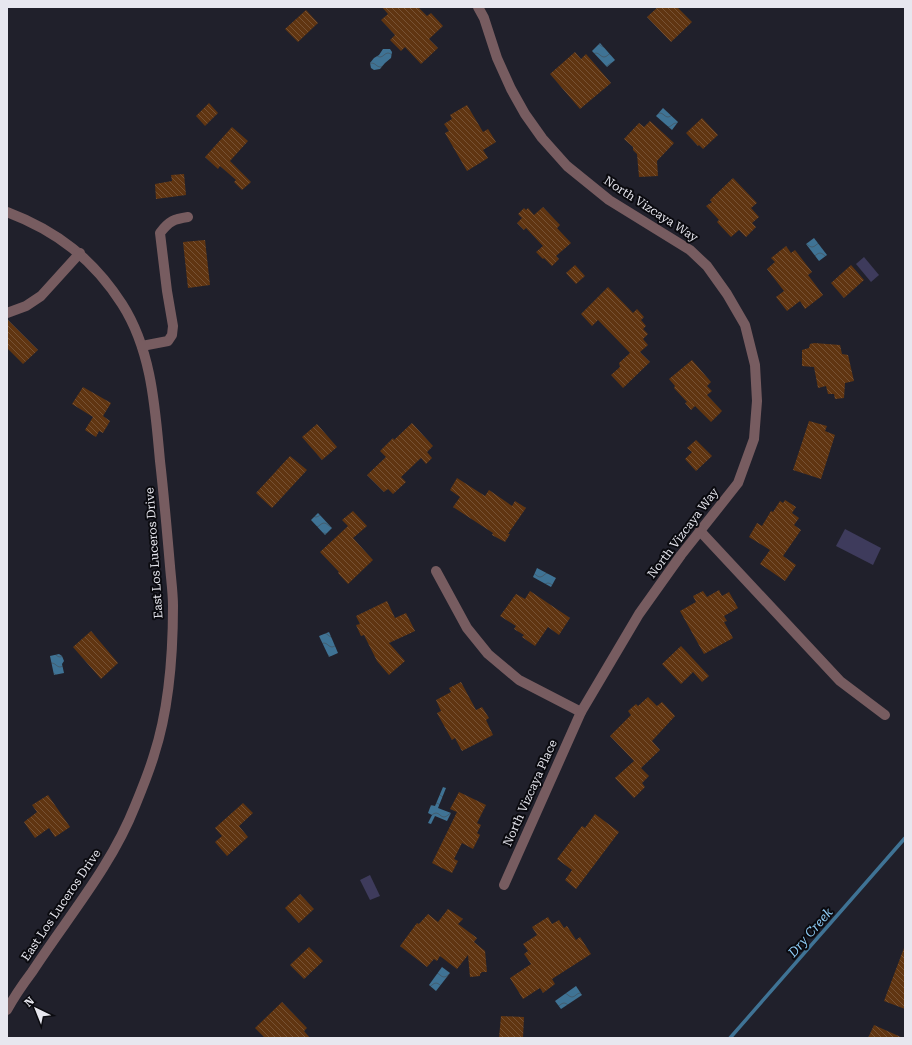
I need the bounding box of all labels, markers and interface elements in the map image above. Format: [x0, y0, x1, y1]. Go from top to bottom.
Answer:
street label: North Vizcaya Way [601, 173, 701, 245]
street label: North Vizcaya Way [645, 484, 722, 581]
street label: East Los Luceros Drive [142, 487, 166, 619]
street label: North Vizcaya Place [500, 737, 560, 849]
street label: East Los Luceros Drive [18, 846, 104, 963]
water label: Dry Creek [784, 904, 836, 961]
north arrow [16, 989, 56, 1029]
text: N [22, 994, 37, 1010]

